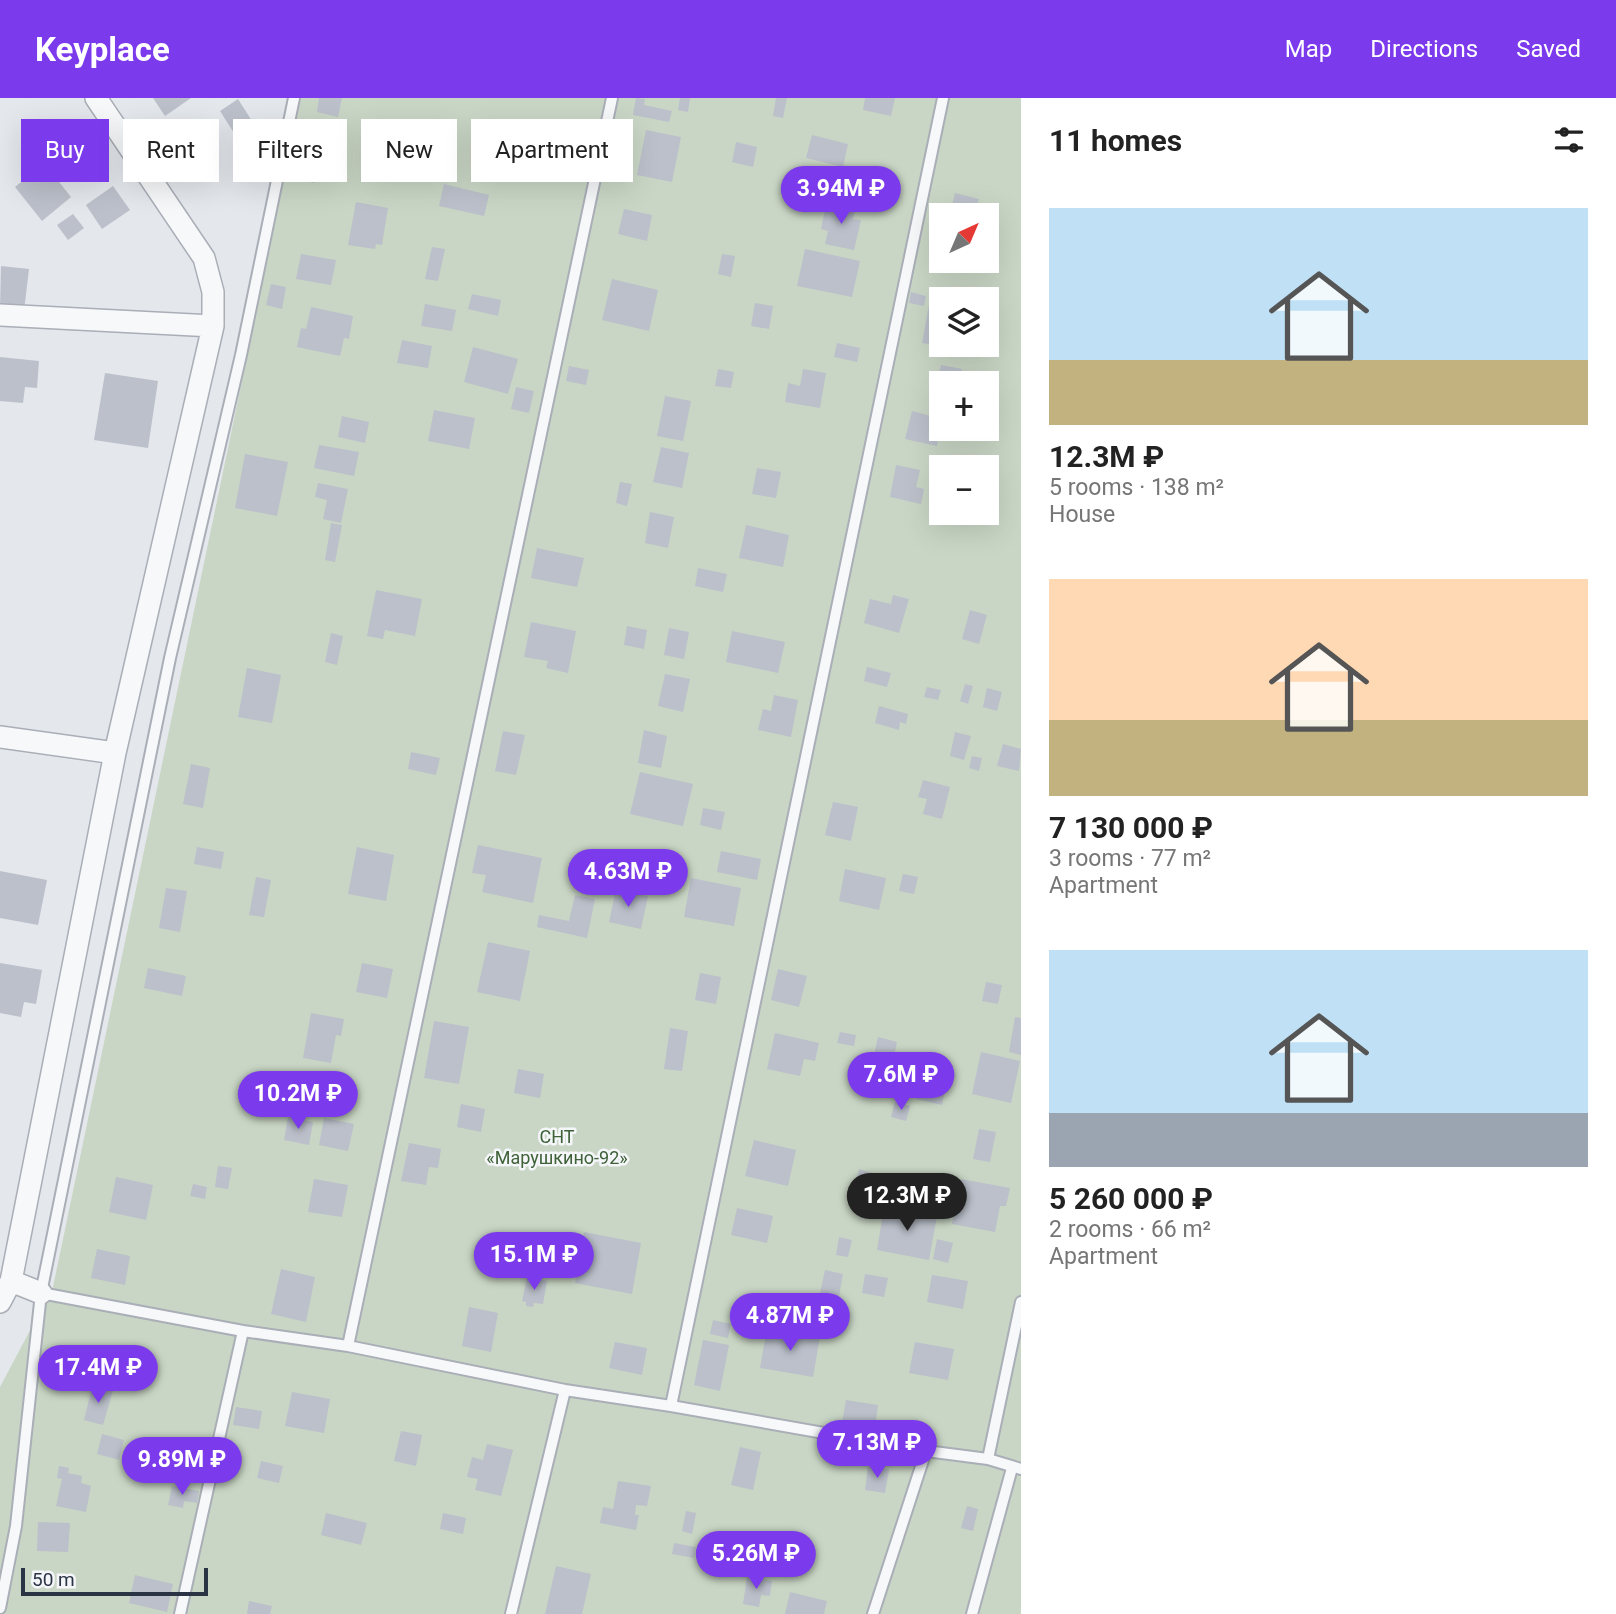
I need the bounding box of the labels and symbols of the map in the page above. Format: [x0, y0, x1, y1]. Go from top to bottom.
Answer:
pin: 3.94M ₽ [776, 166, 906, 226]
north arrow [929, 203, 999, 273]
pin: 4.63M ₽ [563, 850, 693, 909]
pin: 7.6M ₽ [844, 1052, 958, 1112]
pin: 10.2M ₽ [233, 1072, 363, 1131]
park label: СНТ «Марушкино-92» [486, 1126, 628, 1168]
pin: 12.3M ₽ [842, 1174, 972, 1233]
pin: 15.1M ₽ [469, 1232, 599, 1292]
pin: 4.87M ₽ [725, 1294, 855, 1353]
pin: 17.4M ₽ [33, 1346, 163, 1405]
pin: 7.13M ₽ [812, 1420, 942, 1480]
pin: 9.89M ₽ [117, 1438, 247, 1497]
pin: 5.26M ₽ [691, 1532, 821, 1591]
scale bar [21, 1565, 208, 1597]

